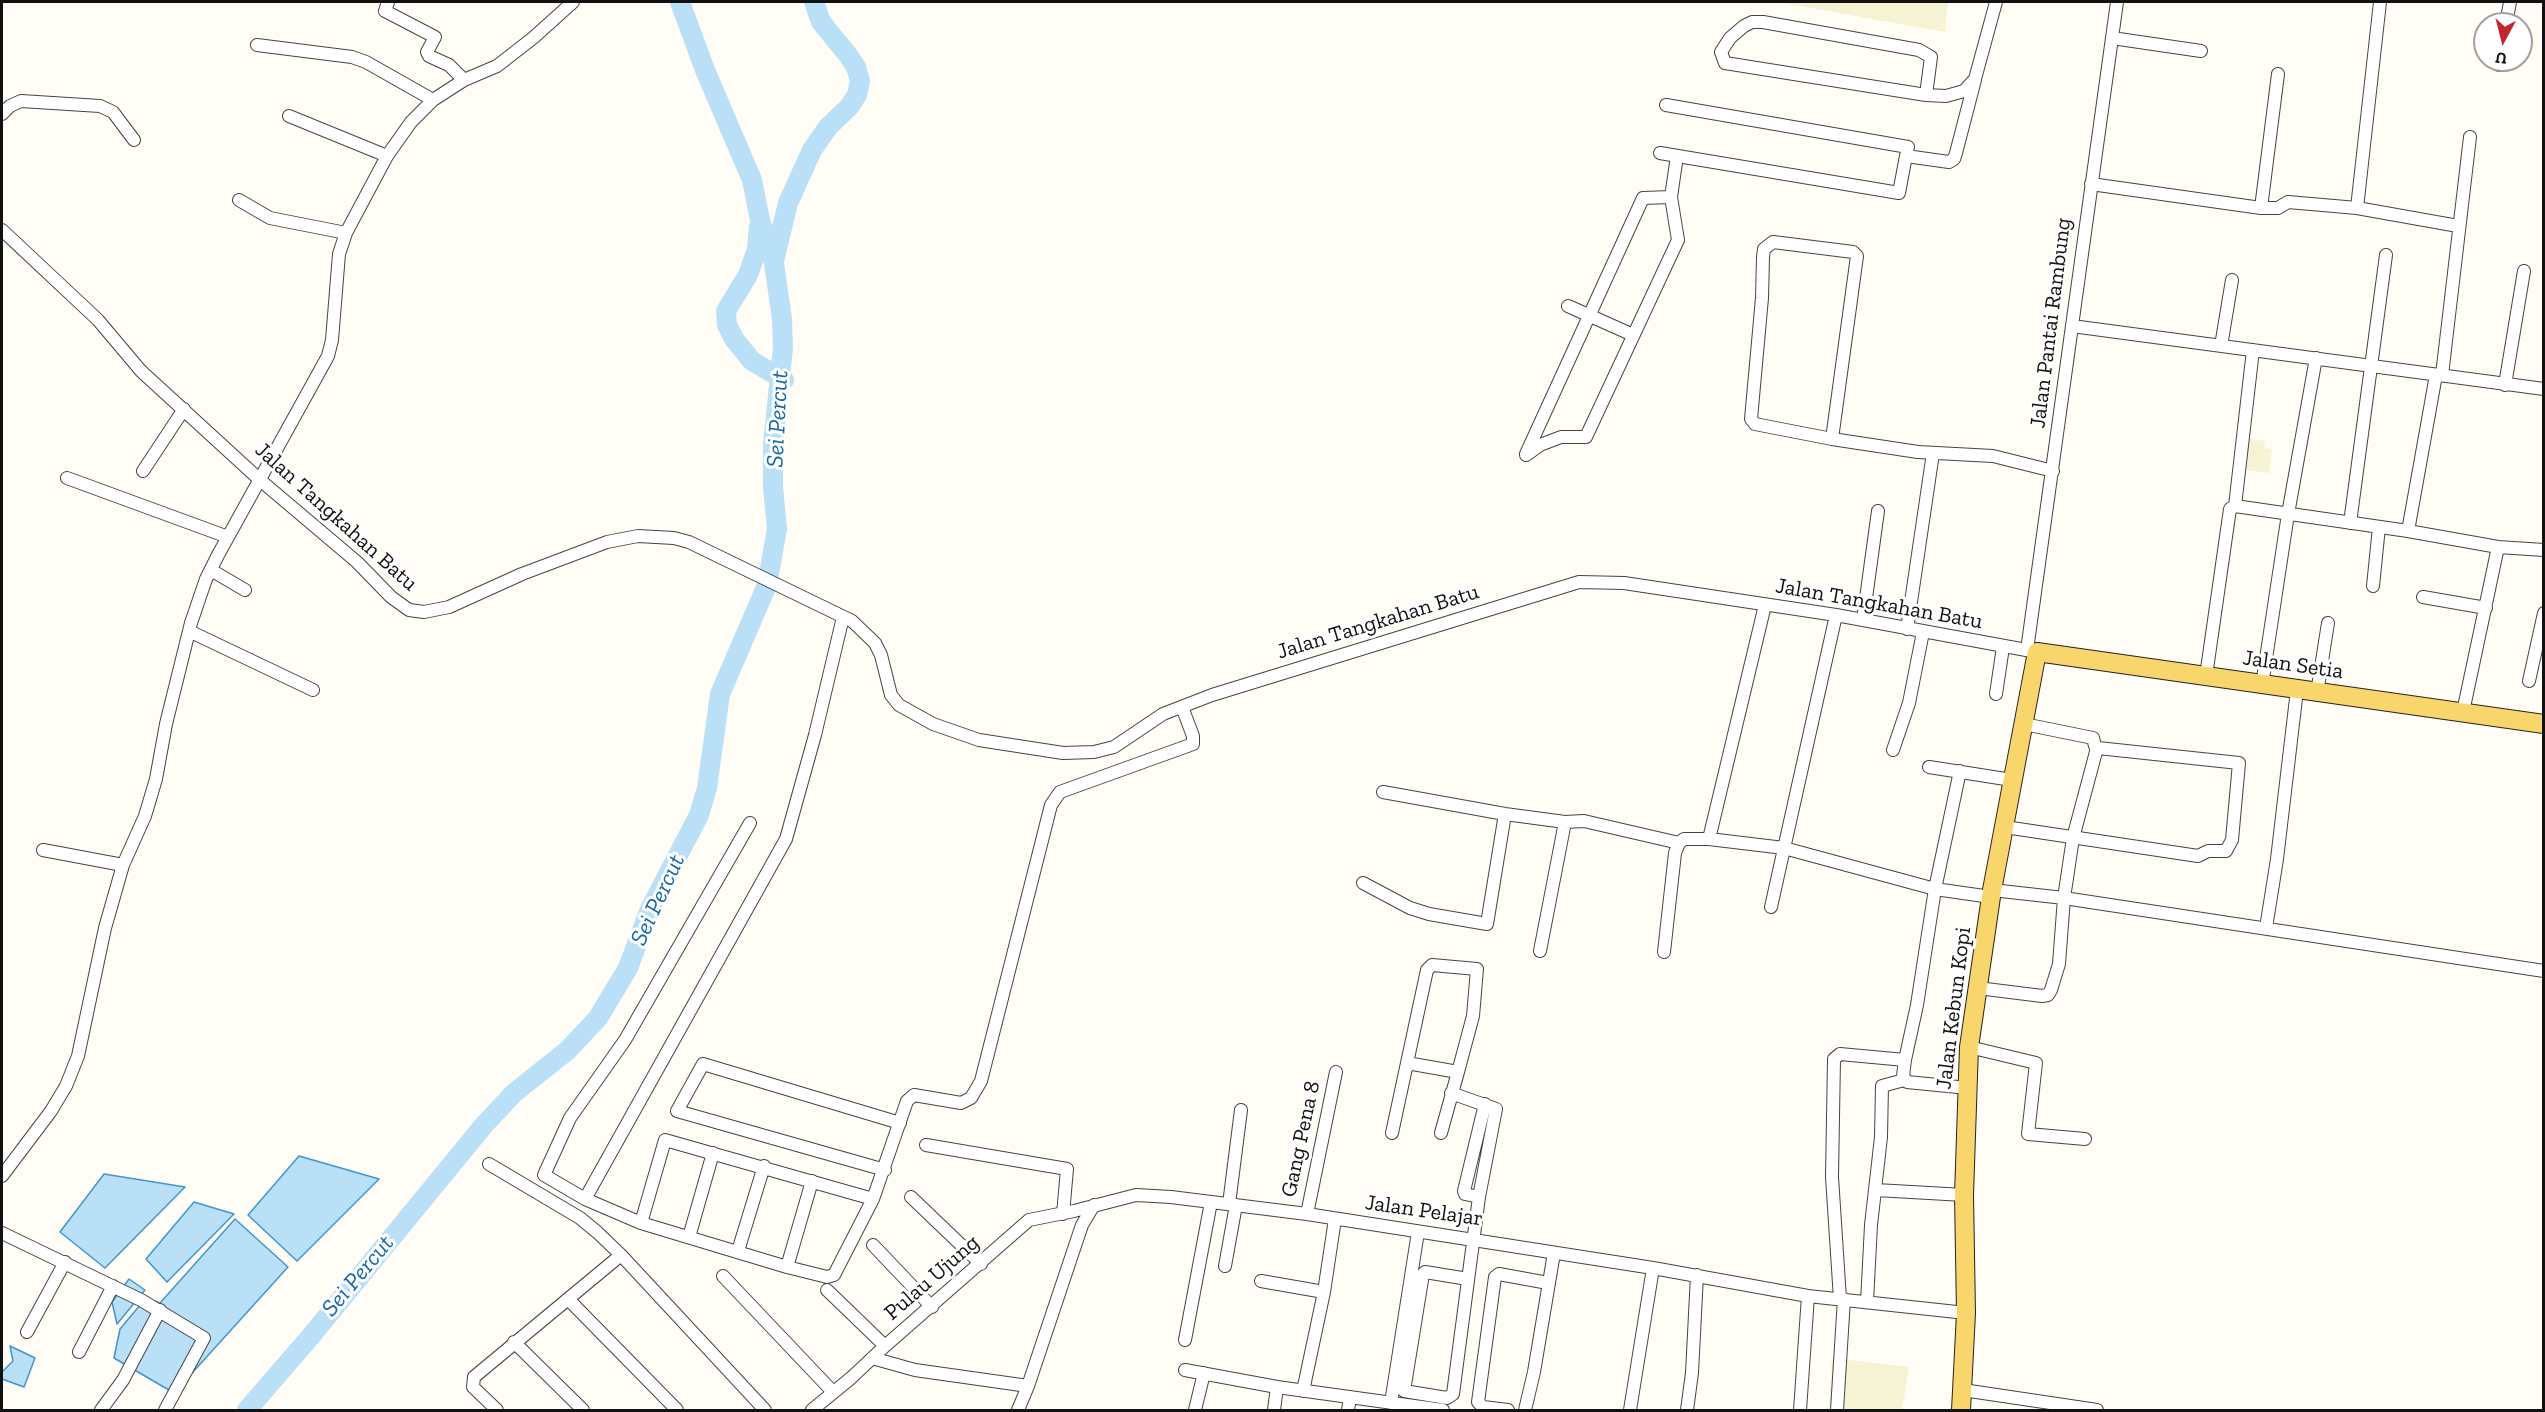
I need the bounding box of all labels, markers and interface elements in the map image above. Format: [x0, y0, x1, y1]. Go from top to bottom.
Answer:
north arrow [2473, 12, 2533, 72]
text: U [2494, 48, 2508, 69]
street label: Jalan Pantai Rambung [2025, 216, 2077, 430]
water label: Sei Percut [761, 370, 795, 468]
street label: Jalan Tangkahan Batu [249, 437, 423, 597]
street label: Jalan Tangkahan Batu [1774, 573, 1984, 635]
street label: Jalan Tangkahan Batu [1274, 579, 1482, 665]
street label: Jalan Setia [2241, 645, 2345, 685]
water label: Sei Percut [624, 850, 692, 950]
street label: Jalan Kebun Kopi [1931, 925, 1977, 1091]
street label: Gang Pena 8 [1276, 1079, 1326, 1199]
street label: Jalan Pelajar [1363, 1190, 1485, 1232]
water label: Sei Percut [316, 1229, 400, 1323]
street label: Pulau Ujung [879, 1230, 985, 1326]

